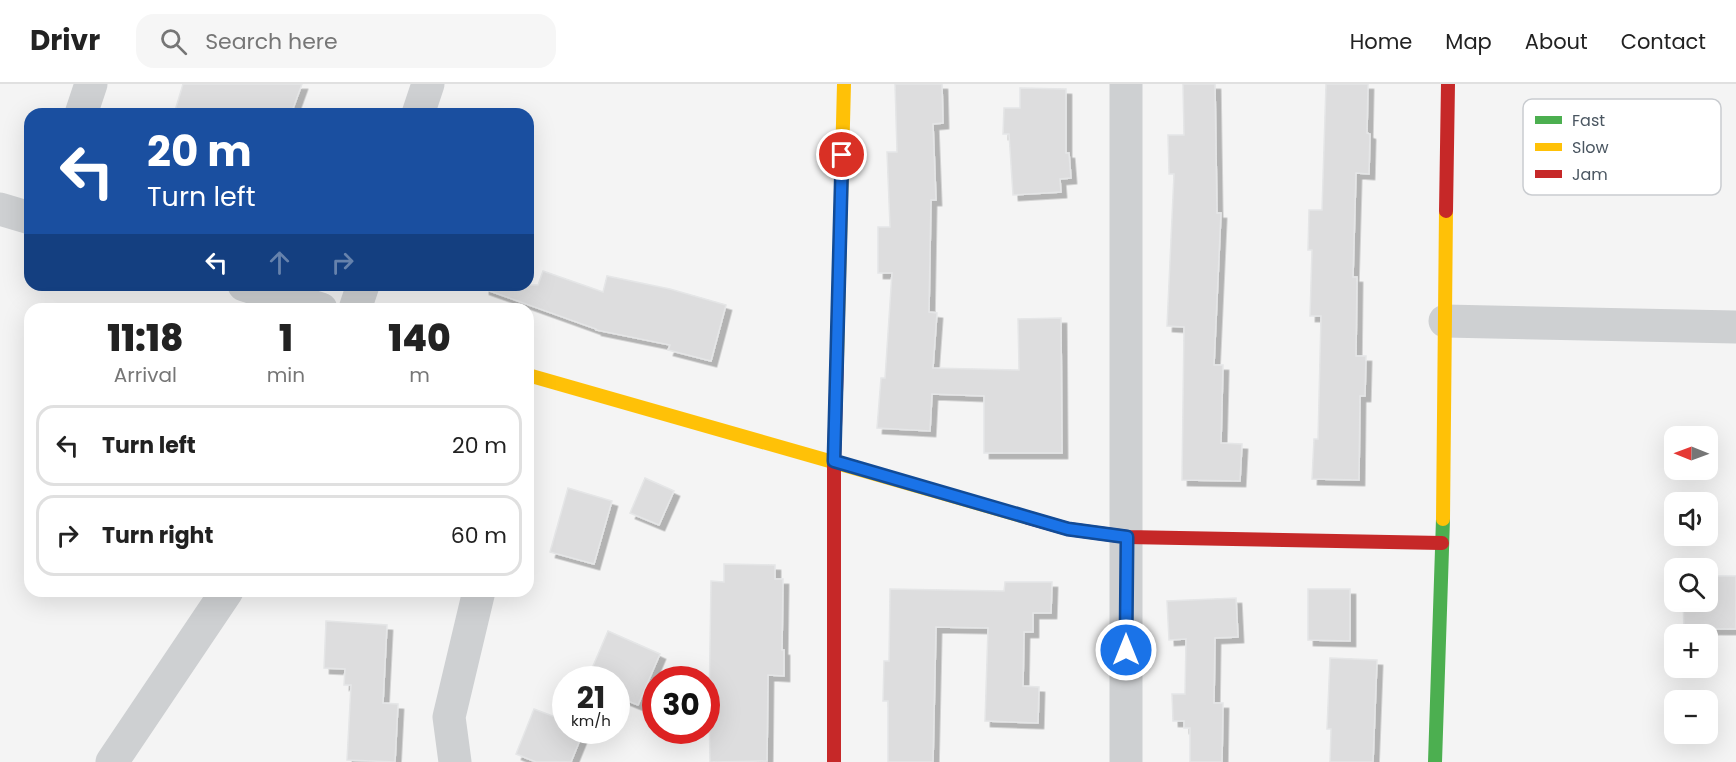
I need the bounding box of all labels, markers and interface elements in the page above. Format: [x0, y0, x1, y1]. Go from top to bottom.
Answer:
search box [136, 14, 556, 68]
text: Drivr [30, 21, 100, 60]
icon: search [157, 25, 190, 58]
text: Search here [205, 26, 338, 57]
text: Home [1350, 27, 1412, 56]
text: Map [1445, 27, 1492, 56]
text: About [1525, 27, 1588, 56]
text: Contact [1621, 27, 1706, 56]
legend [1523, 99, 1721, 195]
text: Fast [1572, 109, 1605, 132]
text: 20 m [147, 122, 252, 181]
pin [816, 129, 867, 180]
icon: left [48, 132, 126, 210]
text: Slow [1572, 136, 1609, 159]
icon: arrive [825, 138, 858, 171]
text: Jam [1572, 163, 1608, 186]
text: Turn left [147, 178, 256, 215]
icon: left [200, 246, 233, 279]
icon: ahead [263, 246, 296, 279]
icon: right [326, 246, 359, 279]
text: 11:18 [107, 313, 183, 364]
text: 1 [279, 313, 293, 364]
text: 140 [388, 313, 451, 364]
text: Arrival [114, 361, 177, 389]
text: min [267, 361, 305, 389]
text: m [409, 361, 430, 389]
north arrow [1664, 426, 1718, 480]
map controls [1664, 426, 1718, 744]
icon: left [51, 429, 84, 462]
text: Turn left [102, 430, 196, 461]
text: 20 m [452, 430, 507, 461]
button: sound [1664, 492, 1718, 546]
icon: right [51, 519, 84, 552]
text: Turn right [102, 520, 213, 551]
text: 60 m [451, 520, 507, 551]
button: search [1664, 558, 1718, 612]
position arrow [1094, 618, 1158, 682]
button: + [1664, 624, 1718, 678]
speed limit sign: 30 [642, 666, 720, 744]
text: 21 [577, 676, 605, 719]
button: − [1664, 690, 1718, 744]
text: km/h [571, 710, 611, 731]

